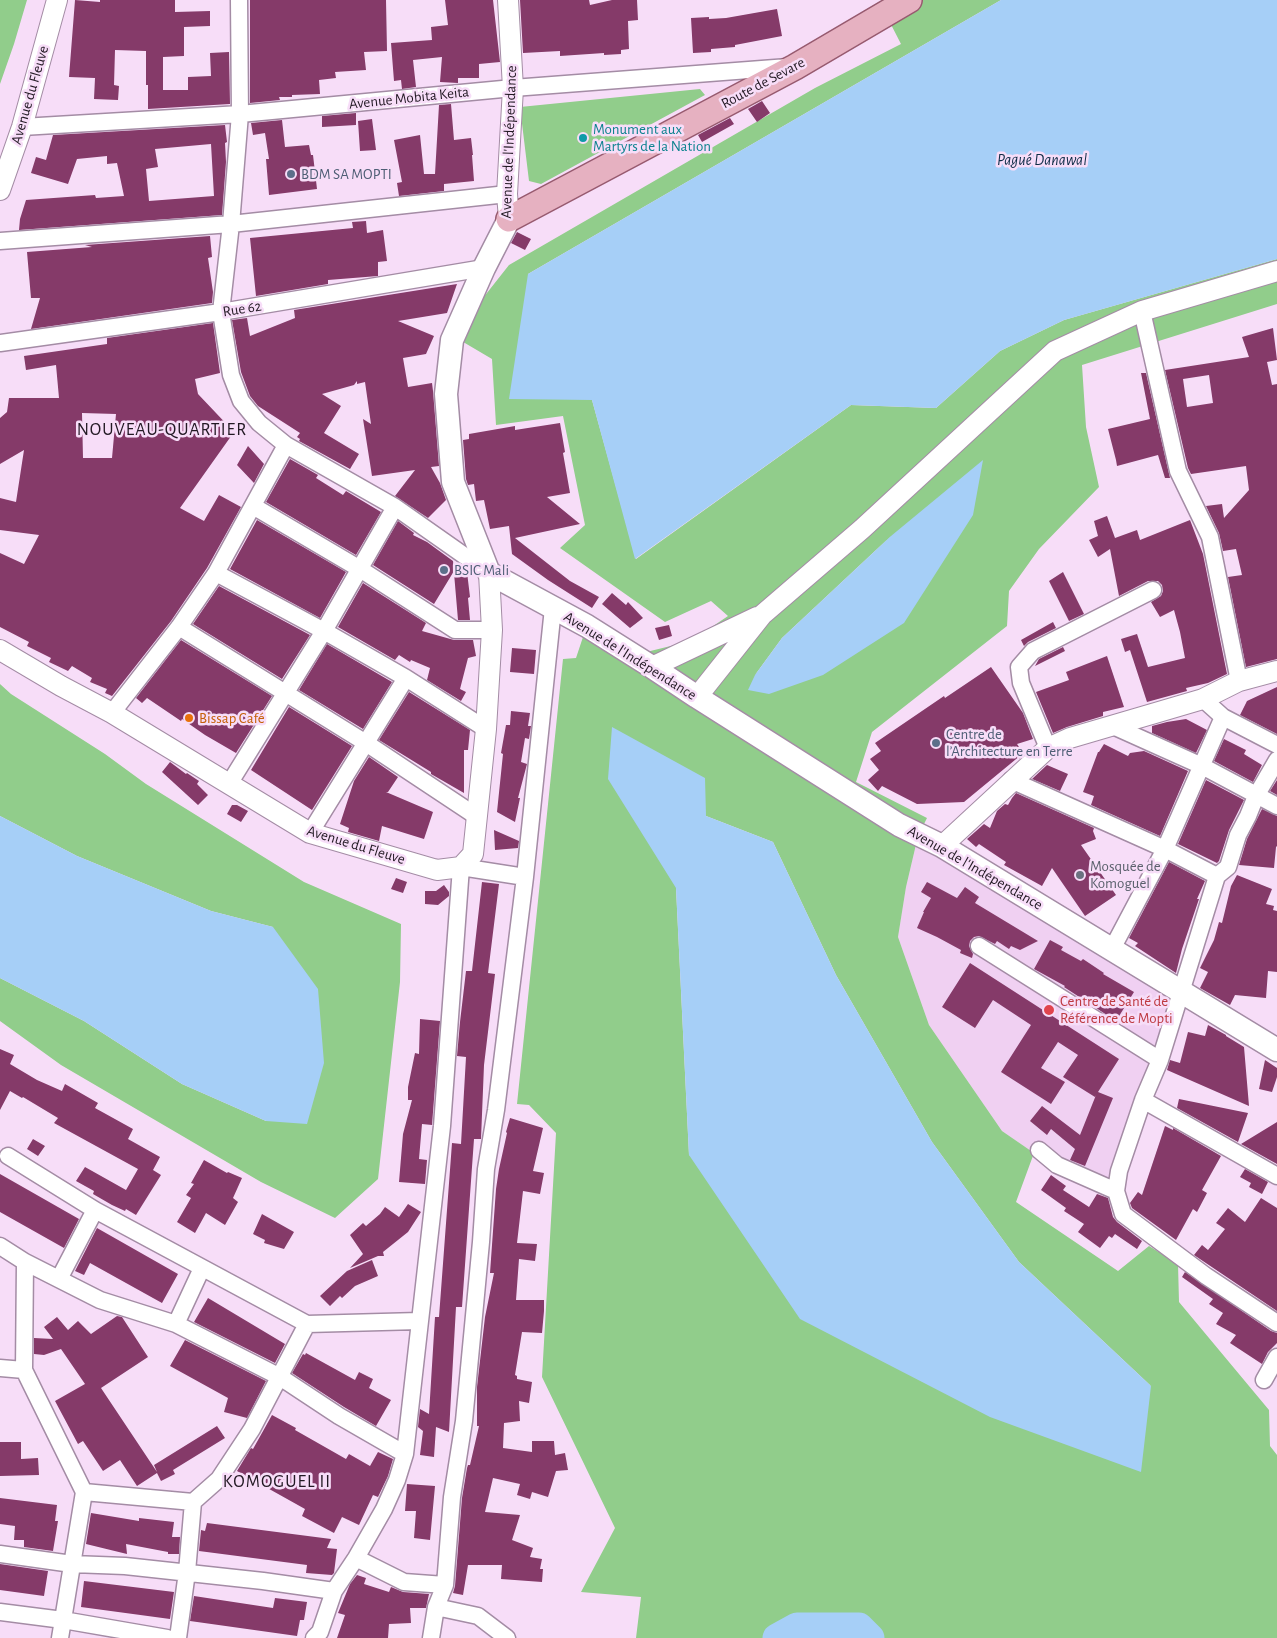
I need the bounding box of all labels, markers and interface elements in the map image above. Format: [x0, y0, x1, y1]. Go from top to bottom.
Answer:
street label: Avenue du Fleuve [7, 44, 53, 146]
street label: Route de Sevare [718, 53, 808, 113]
street label: Avenue de l'Indépendance [497, 65, 521, 219]
street label: Avenue Mobita Keita [348, 83, 470, 113]
place label: Monument aux Martyrs de la Nation [593, 120, 711, 155]
marker: Monument aux Martyrs de la Nation [577, 132, 589, 144]
water label: Pagué Danawal [997, 150, 1087, 170]
place label: BDM SA MOPTI [301, 165, 392, 183]
marker: BDM SA MOPTI [285, 168, 297, 180]
street label: Rue 62 [221, 297, 263, 321]
district label: NOUVEAU-QUARTIER [75, 419, 249, 441]
place label: BSIC Mali [454, 561, 509, 579]
marker: BSIC Mali [438, 564, 450, 576]
street label: Avenue de l'Indépendance [560, 608, 700, 704]
place label: Bissap Café [199, 709, 265, 727]
marker: Bissap Café [183, 712, 195, 724]
place label: Centre de l’Architecture en Terre [946, 725, 1073, 760]
marker: Centre de l’Architecture en Terre [930, 737, 942, 749]
street label: Avenue du Fleuve [305, 822, 407, 868]
street label: Avenue de l'Indépendance [904, 822, 1046, 914]
place label: Mosquée de Komoguel [1090, 857, 1161, 892]
marker: Mosquée de Komoguel [1074, 869, 1086, 881]
place label: Centre de Santé de Référence de Mopti [1060, 992, 1173, 1027]
marker: Centre de Santé de Référence de Mopti [1042, 1003, 1056, 1017]
district label: KOMOGUEL II [221, 1471, 333, 1493]

